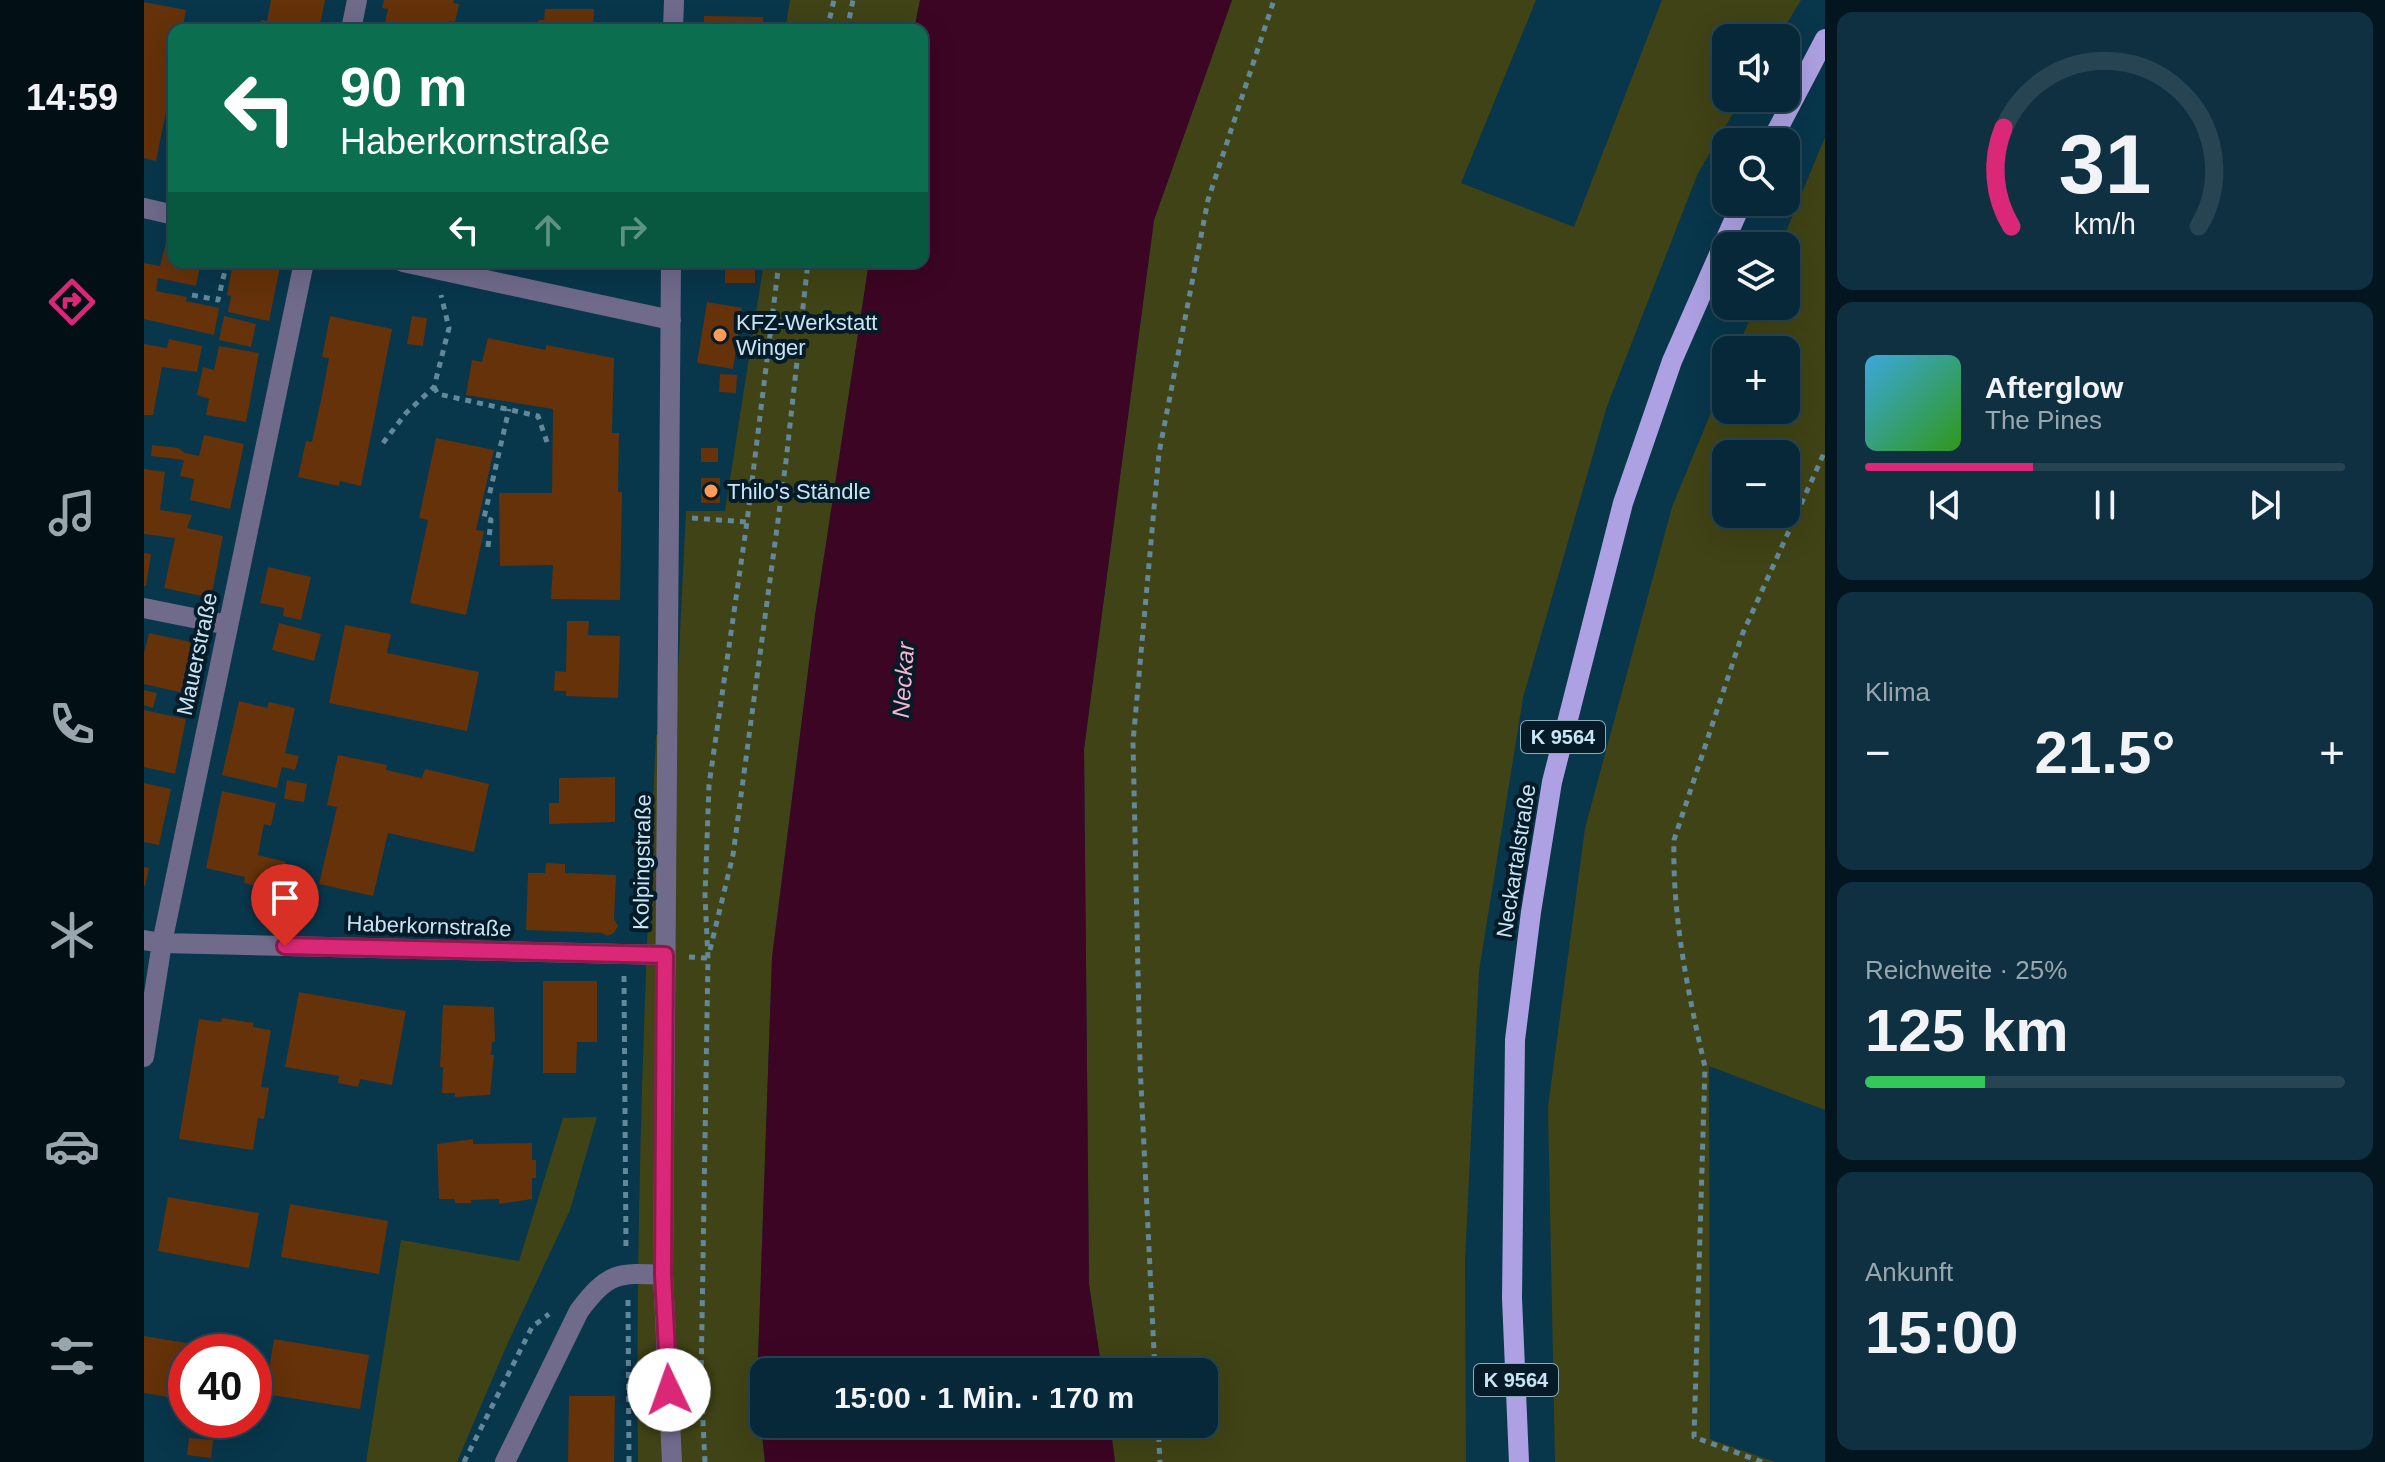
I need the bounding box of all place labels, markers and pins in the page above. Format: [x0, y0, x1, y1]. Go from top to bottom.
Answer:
place label: KFZ-Werkstatt Winger [736, 310, 877, 360]
marker: KFZ-Werkstatt Winger [711, 326, 729, 344]
place label: Thilo's Ständle [727, 479, 871, 504]
marker: Thilo's Ständle [702, 482, 720, 500]
pin [251, 864, 319, 946]

